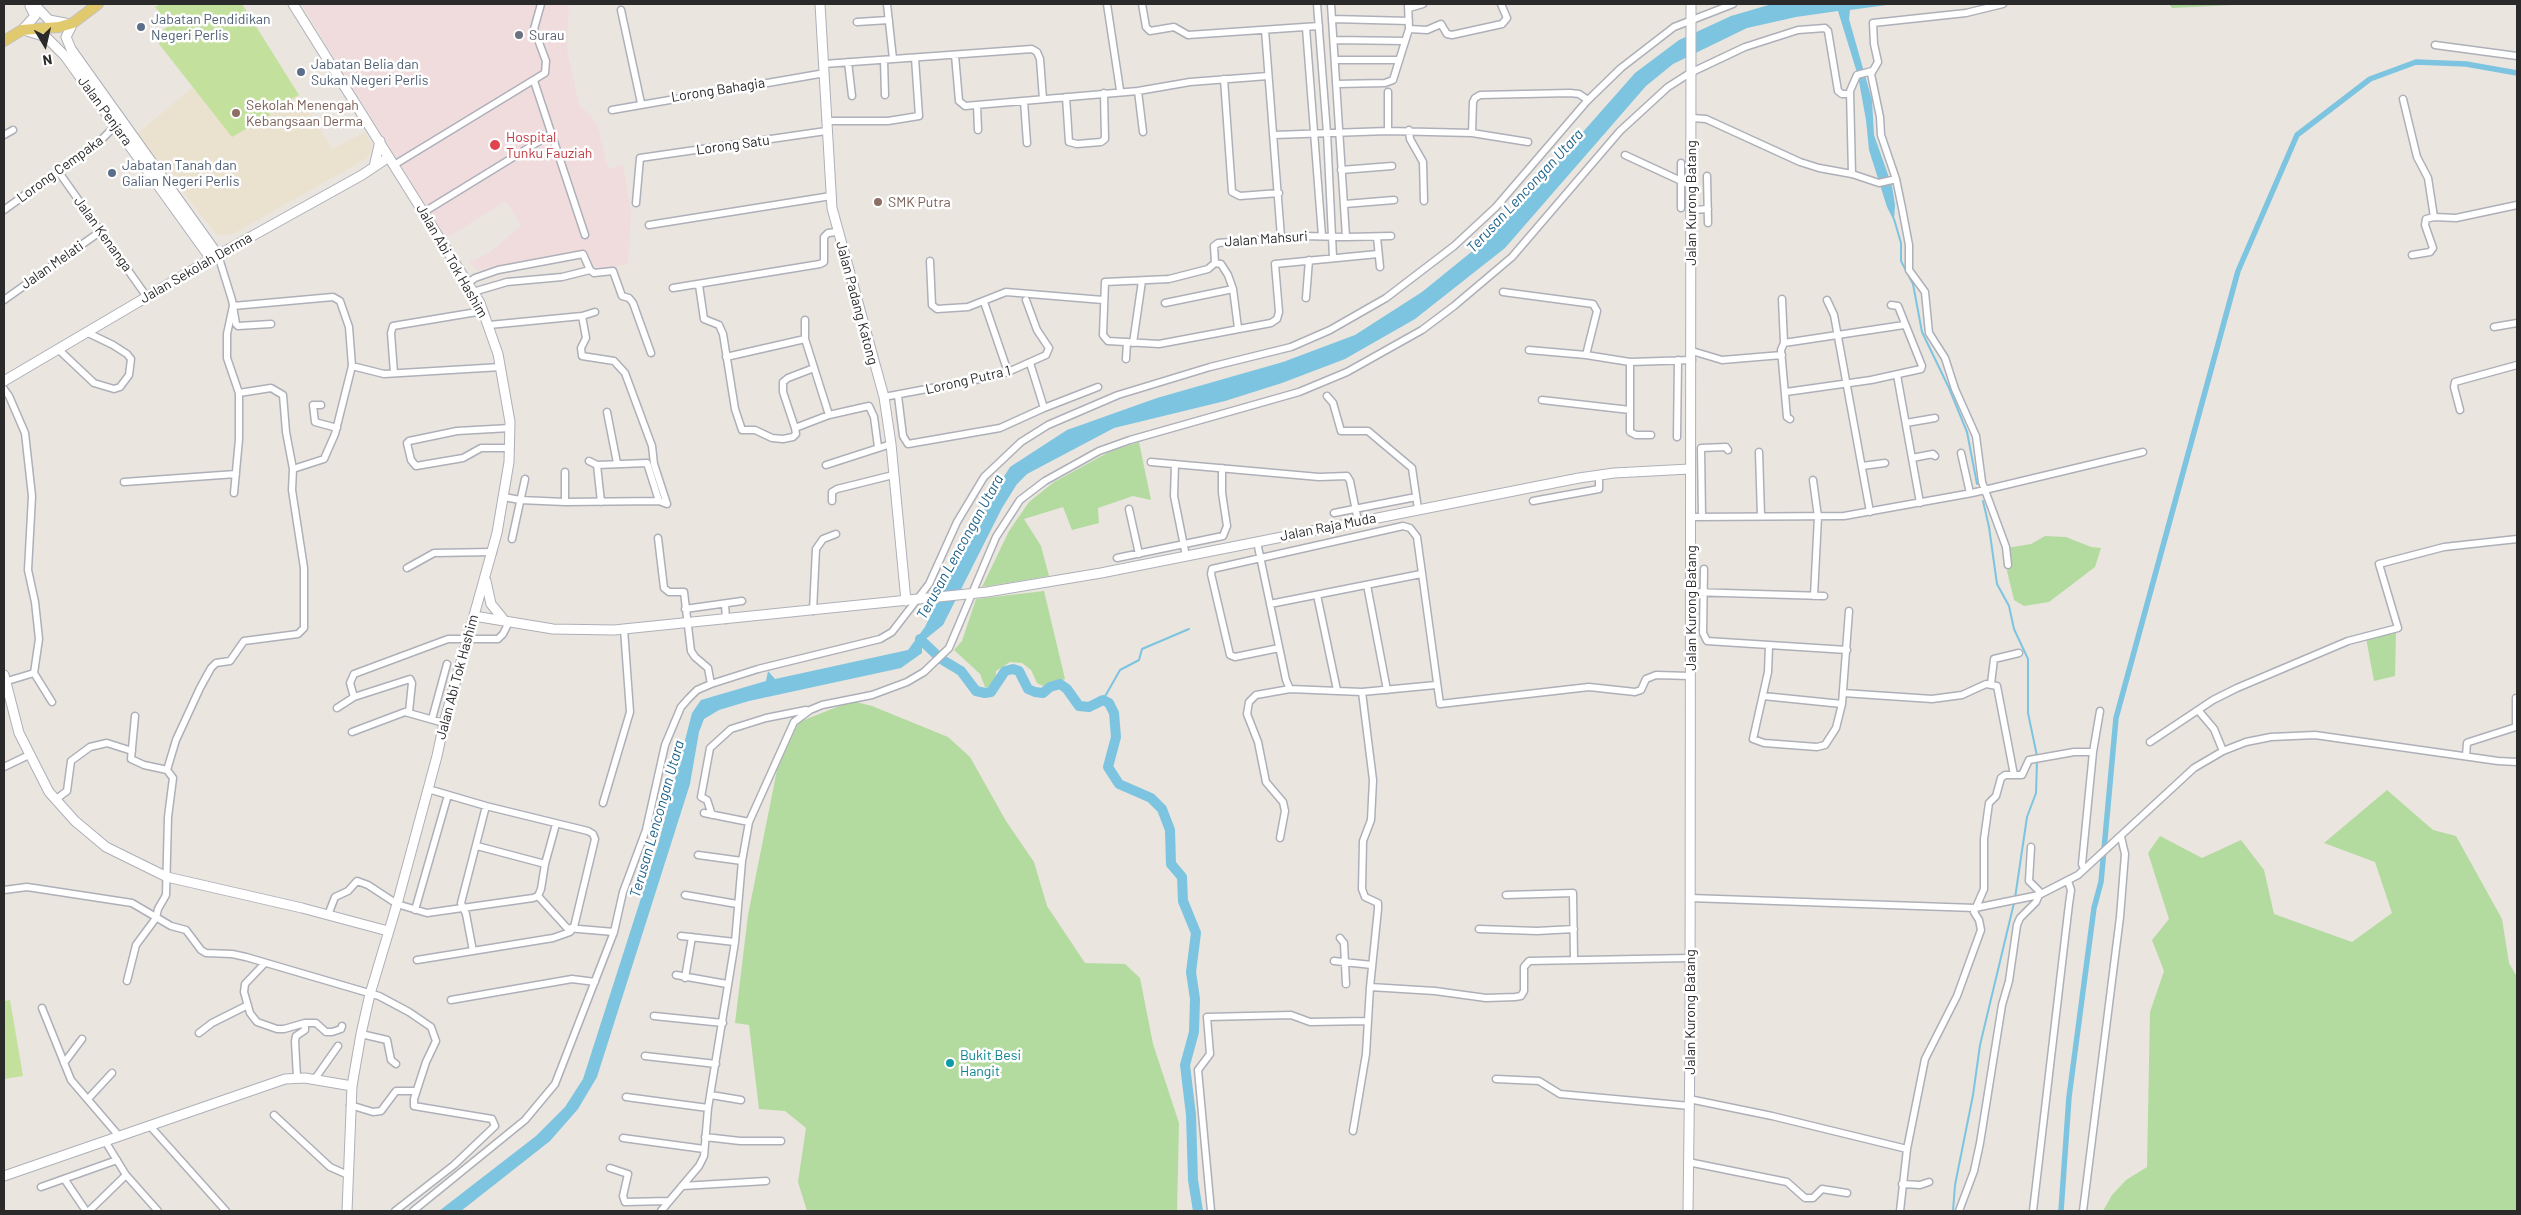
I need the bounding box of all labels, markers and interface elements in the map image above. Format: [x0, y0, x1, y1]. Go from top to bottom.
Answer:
place label: Jabatan Pendidikan Negeri Perlis [151, 11, 271, 44]
north arrow [20, 20, 70, 70]
marker: Jabatan Pendidikan Negeri Perlis [135, 21, 147, 33]
place label: Surau [529, 27, 564, 43]
marker: Surau [513, 29, 525, 41]
text: N [41, 51, 53, 69]
place label: Jabatan Belia dan Sukan Negeri Perlis [311, 56, 429, 88]
marker: Jabatan Belia dan Sukan Negeri Perlis [295, 66, 307, 78]
street label: Jalan Penjara [74, 73, 136, 149]
street label: Lorong Bahagia [670, 74, 766, 106]
place label: Sekolah Menengah Kebangsaan Derma [246, 97, 363, 130]
marker: Sekolah Menengah Kebangsaan Derma [230, 107, 242, 119]
water label: Terusan Lencongan Utara [1463, 125, 1587, 257]
place label: Hospital Tunku Fauziah [506, 129, 592, 162]
street label: Lorong Cempaka [14, 132, 106, 206]
street label: Lorong Satu [695, 132, 771, 158]
marker: Hospital Tunku Fauziah [488, 138, 502, 152]
street label: Jalan Kurong Batang [1683, 140, 1699, 266]
place label: Jabatan Tanah dan Galian Negeri Perlis [122, 157, 239, 190]
marker: Jabatan Tanah dan Galian Negeri Perlis [106, 167, 118, 179]
street label: Jalan Kenanga [70, 193, 136, 275]
place label: SMK Putra [888, 194, 951, 210]
marker: SMK Putra [872, 196, 884, 208]
street label: Jalan Abi Tok Hashim [413, 201, 491, 321]
street label: Jalan Mahsuri [1224, 228, 1308, 250]
street label: Jalan Sekolah Derma [137, 229, 255, 307]
street label: Jalan Melati [18, 237, 86, 293]
street label: Jalan Padang Katong [832, 239, 882, 367]
street label: Lorong Putra 1 [924, 362, 1012, 398]
water label: Terusan Lencongan Utara [913, 471, 1007, 623]
street label: Jalan Raja Muda [1279, 509, 1377, 545]
street label: Jalan Kurong Batang [1683, 545, 1699, 671]
street label: Jalan Abi Tok Hashim [432, 613, 482, 741]
water label: Terusan Lencongan Utara [626, 738, 688, 900]
street label: Jalan Kurong Batang [1682, 949, 1698, 1075]
place label: Bukit Besi Hangit [960, 1047, 1021, 1080]
marker: Bukit Besi Hangit [944, 1057, 956, 1069]

